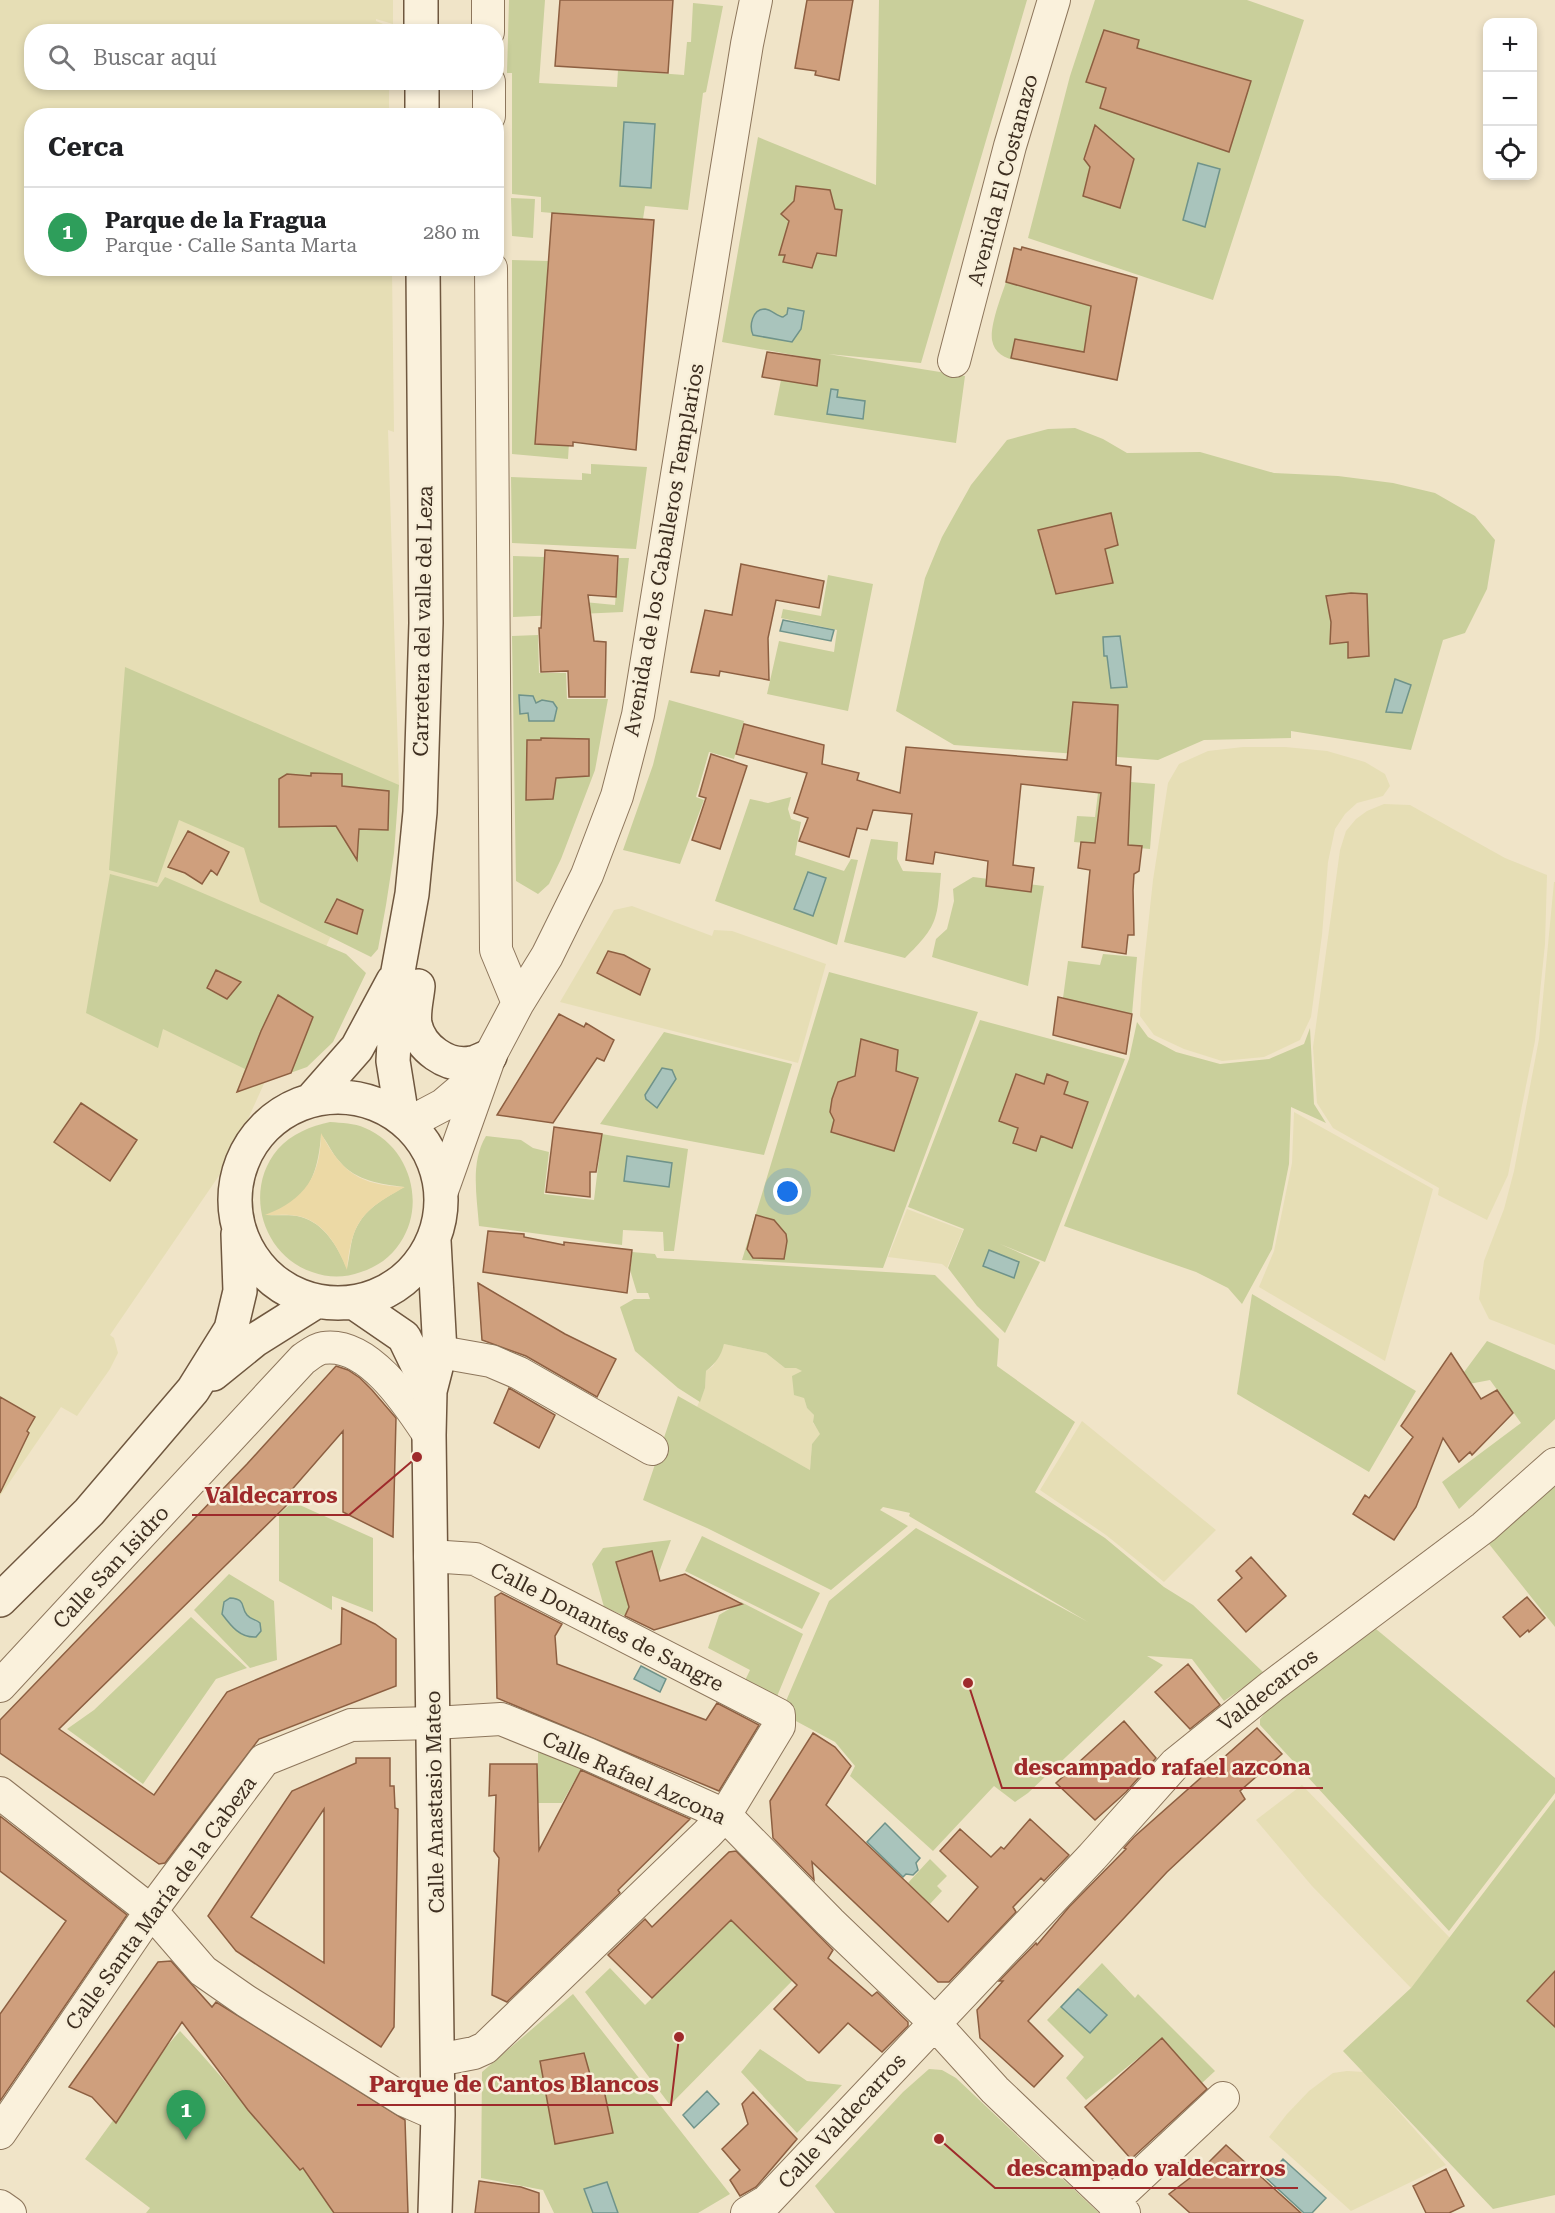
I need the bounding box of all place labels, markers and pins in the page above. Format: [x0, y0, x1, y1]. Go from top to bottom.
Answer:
callout: Valdecarros [192, 1475, 349, 1515]
callout: descampado rafael azcona [1002, 1748, 1323, 1788]
callout: Parque de Cantos Blancos [357, 2065, 671, 2105]
pin: 1 [166, 2090, 206, 2140]
callout: descampado valdecarros [995, 2148, 1298, 2188]

